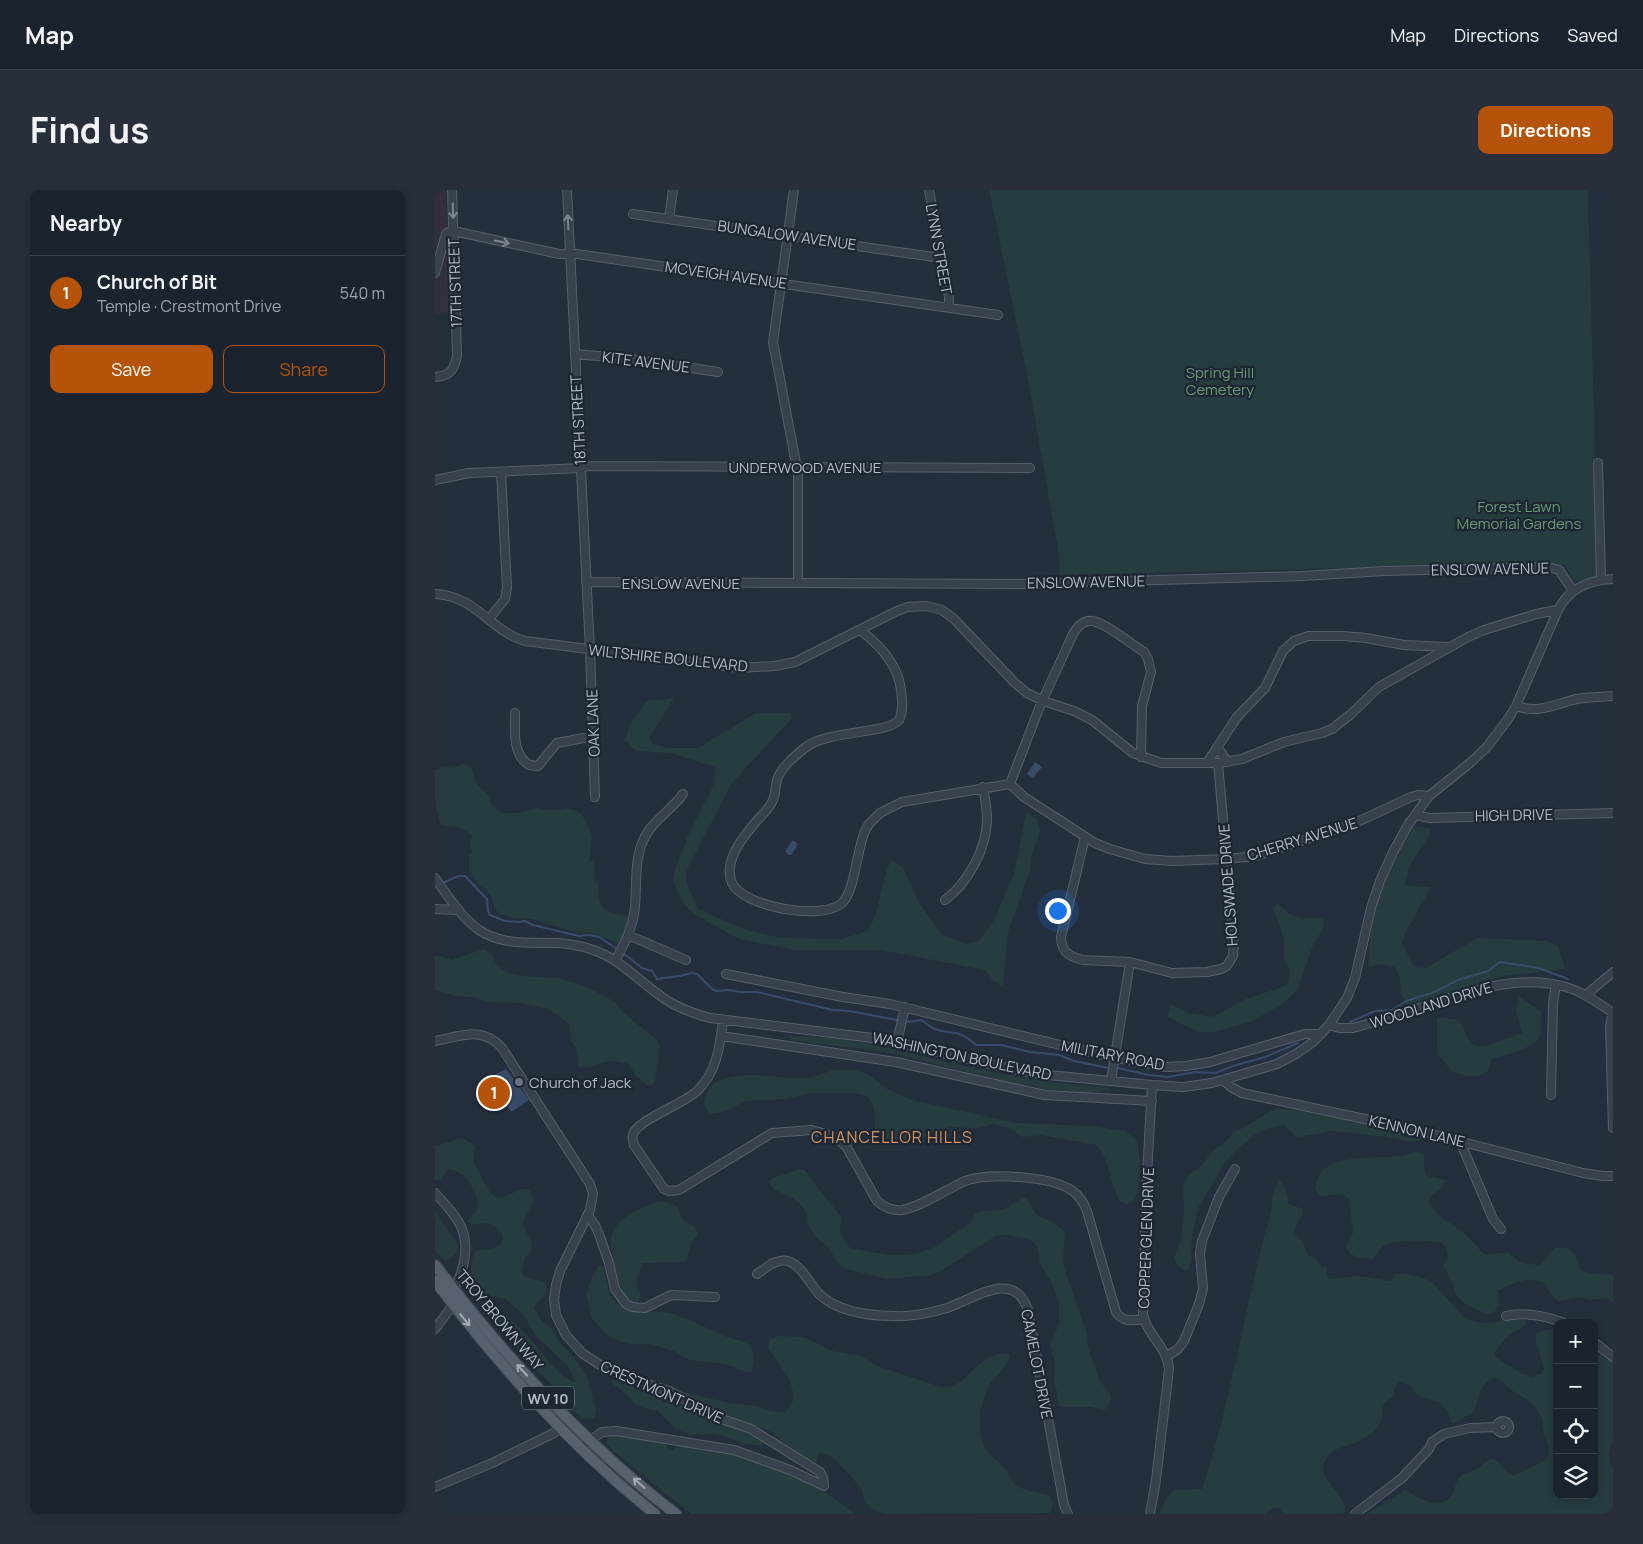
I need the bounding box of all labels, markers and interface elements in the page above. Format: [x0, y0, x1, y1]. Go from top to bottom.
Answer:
text: Map [25, 18, 74, 51]
text: Map [1390, 23, 1426, 47]
text: Directions [1454, 23, 1539, 47]
text: Saved [1567, 23, 1618, 47]
text: Find us [30, 106, 149, 154]
button: Directions [1478, 106, 1613, 154]
one-way arrow [449, 202, 458, 218]
street label: LYNN STREET [921, 202, 957, 296]
text: Nearby [50, 209, 122, 237]
one-way arrow [564, 214, 573, 230]
street label: BUNGALOW AVENUE [716, 215, 858, 255]
street label: 17TH STREET [443, 238, 467, 328]
one-way arrow [493, 238, 509, 247]
street label: MCVEIGH AVENUE [663, 256, 789, 294]
text: Church of Bit [97, 269, 217, 295]
text: 1 [62, 282, 70, 304]
text: 540 m [340, 282, 385, 304]
text: Temple · Crestmont Drive [97, 295, 281, 317]
button: Save [50, 345, 213, 393]
button: Share [223, 345, 385, 393]
street label: KITE AVENUE [601, 346, 691, 378]
park label: Spring Hill Cemetery [1186, 362, 1254, 400]
street label: 18TH STREET [565, 374, 591, 466]
street label: UNDERWOOD AVENUE [729, 457, 881, 478]
park label: Forest Lawn Memorial Gardens [1457, 496, 1582, 534]
street label: ENSLOW AVENUE [1431, 557, 1549, 581]
street label: ENSLOW AVENUE [1027, 570, 1145, 594]
street label: ENSLOW AVENUE [622, 573, 740, 594]
street label: WILTSHIRE BOULEVARD [587, 639, 749, 677]
street label: OAK LANE [581, 689, 605, 757]
street label: HIGH DRIVE [1475, 804, 1553, 826]
street label: CHERRY AVENUE [1244, 812, 1360, 866]
street label: HOLSWADE DRIVE [1213, 823, 1243, 947]
your location [1045, 898, 1071, 924]
street label: WOODLAND DRIVE [1367, 976, 1495, 1034]
street label: WASHINGTON BOULEVARD [870, 1027, 1054, 1085]
street label: MILITARY ROAD [1059, 1035, 1167, 1075]
place label: Church of Jack [529, 1072, 632, 1093]
pin: 1 [478, 1074, 510, 1112]
marker: Church of Jack [513, 1076, 525, 1088]
street label: KENNON LANE [1367, 1110, 1467, 1152]
district label: CHANCELLOR HILLS [811, 1126, 973, 1148]
street label: COPPER GLEN DRIVE [1133, 1167, 1159, 1309]
street label: TROY BROWN WAY [452, 1265, 549, 1375]
street label: CAMELOT DRIVE [1016, 1307, 1058, 1421]
one-way arrow [460, 1313, 471, 1326]
map controls [1553, 1319, 1598, 1499]
button: + [1553, 1319, 1598, 1364]
street label: CRESTMONT DRIVE [597, 1355, 727, 1429]
one-way arrow [516, 1364, 528, 1377]
button: − [1553, 1364, 1598, 1409]
road number: WV 10 [522, 1386, 574, 1410]
button: locate [1553, 1409, 1598, 1454]
button: layers [1553, 1454, 1598, 1499]
one-way arrow [632, 1477, 645, 1489]

